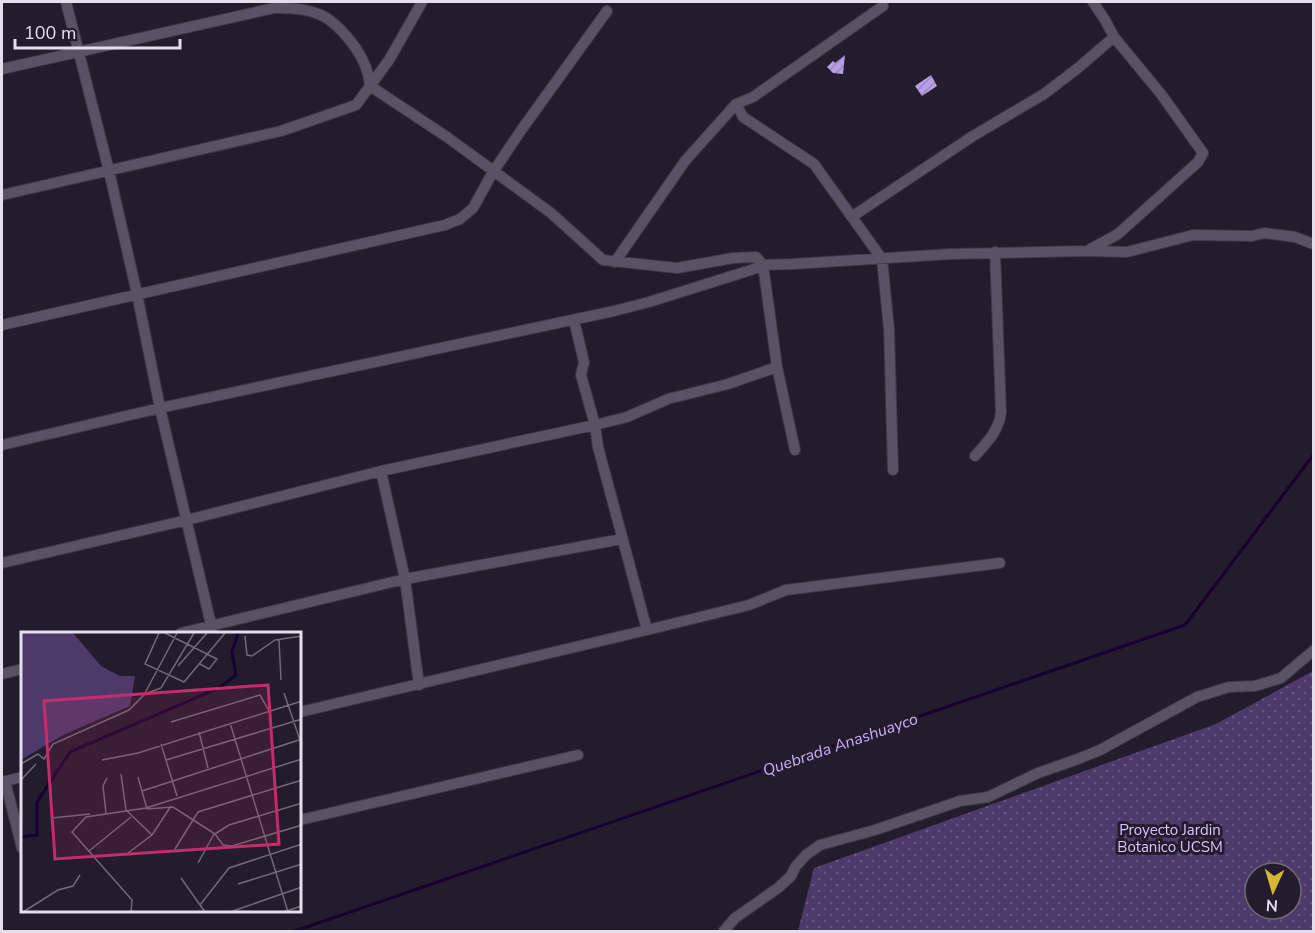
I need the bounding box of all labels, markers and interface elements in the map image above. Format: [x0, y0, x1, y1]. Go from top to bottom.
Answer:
scale bar [15, 12, 180, 50]
text: 100 m [24, 21, 76, 45]
inset map [21, 632, 302, 912]
water label: Quebrada Anashuayco [760, 708, 921, 782]
park label: Proyecto Jardin Botanico UCSM [1117, 820, 1223, 857]
north arrow [1243, 861, 1303, 921]
text: N [1265, 894, 1279, 916]

